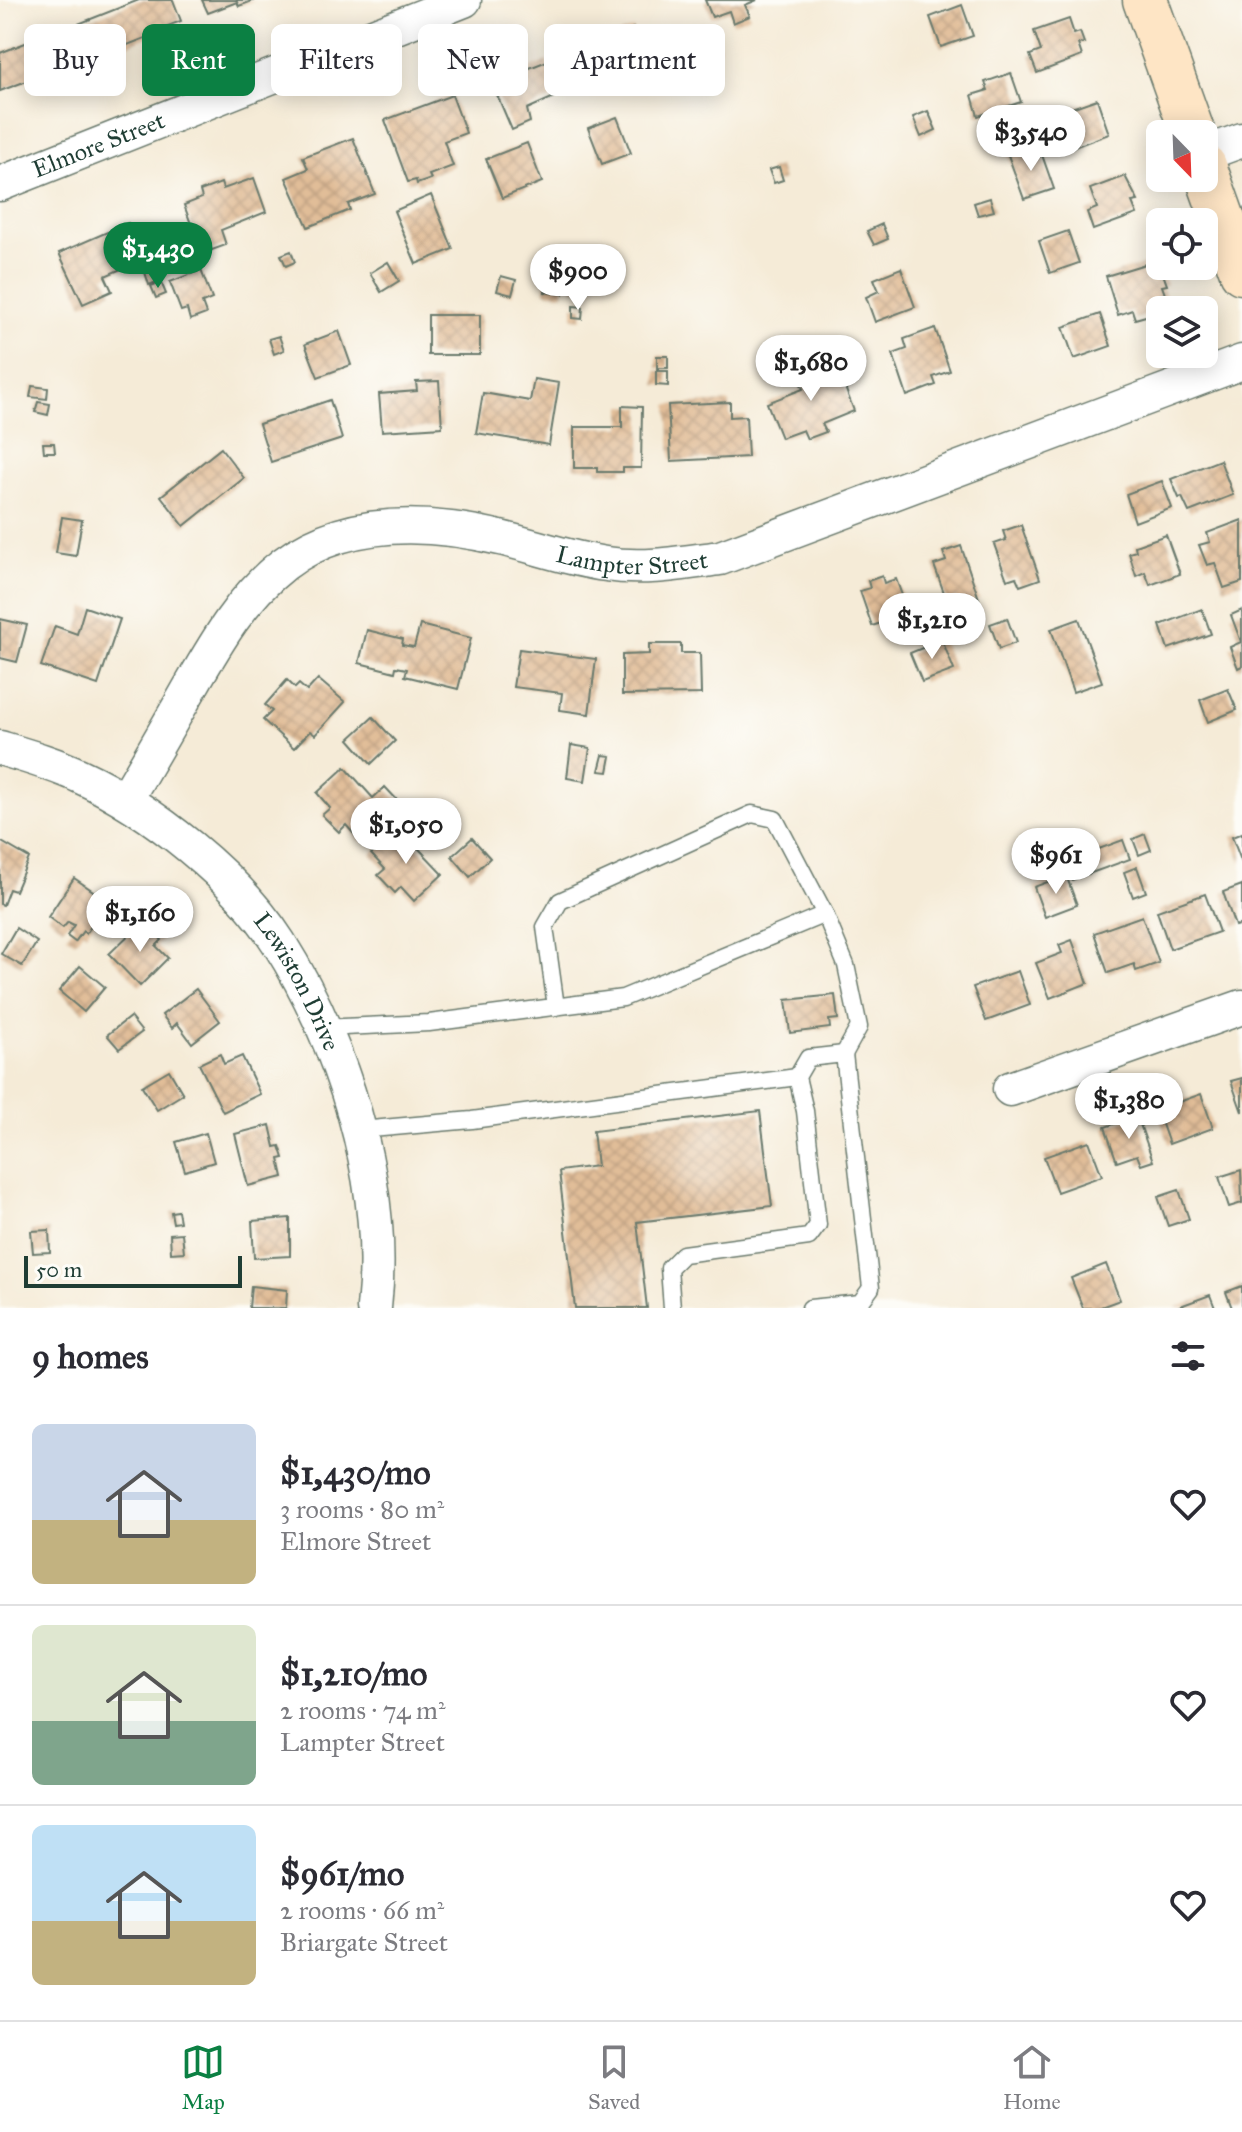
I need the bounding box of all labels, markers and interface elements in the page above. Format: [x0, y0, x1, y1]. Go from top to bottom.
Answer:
chip: Buy [24, 24, 126, 96]
chip: Rent [142, 24, 255, 96]
chip: Filters [271, 24, 402, 96]
chip: New [418, 24, 528, 96]
chip: Apartment [544, 24, 725, 96]
street label: Elmore Street [28, 105, 169, 185]
pin: $3,540 [966, 105, 1096, 173]
text: $3,540 [994, 115, 1068, 147]
north arrow [1146, 120, 1218, 192]
map controls [1146, 120, 1218, 368]
button: locate [1146, 208, 1218, 280]
pin: $1,430 [93, 222, 223, 290]
text: $1,430 [121, 232, 195, 264]
pin: $900 [531, 244, 625, 312]
text: $900 [548, 254, 608, 286]
button: layers [1146, 296, 1218, 368]
pin: $1,680 [746, 335, 876, 403]
text: $1,680 [774, 345, 848, 377]
street label: Lampter Street [553, 539, 710, 581]
pin: $1,210 [867, 593, 997, 661]
text: $1,210 [897, 603, 967, 635]
pin: $1,050 [341, 798, 471, 866]
text: $1,050 [369, 808, 443, 840]
pin: $961 [1009, 828, 1103, 896]
text: $961 [1029, 838, 1083, 870]
pin: $1,160 [75, 886, 205, 954]
text: $1,160 [104, 896, 176, 928]
street label: Lewiston Drive [247, 906, 346, 1055]
pin: $1,380 [1064, 1073, 1194, 1141]
text: $1,380 [1093, 1083, 1165, 1115]
scale bar [24, 1252, 242, 1288]
text: 50 m [36, 1256, 82, 1283]
icon: filters [1166, 1334, 1210, 1378]
text: 9 homes [32, 1336, 149, 1377]
text: $1,430/mo [280, 1452, 431, 1493]
icon: home [96, 1456, 192, 1552]
icon: heart [1166, 1482, 1210, 1526]
text: 3 rooms · 80 m² [280, 1493, 444, 1525]
text: Elmore Street [280, 1525, 431, 1557]
text: $1,210/mo [280, 1653, 427, 1694]
icon: home [96, 1657, 192, 1753]
icon: heart [1166, 1683, 1210, 1727]
text: 2 rooms · 74 m² [280, 1694, 446, 1726]
text: Lampter Street [280, 1726, 445, 1758]
text: $961/mo [280, 1853, 404, 1894]
icon: home [96, 1857, 192, 1953]
icon: heart [1166, 1883, 1210, 1927]
text: 2 rooms · 66 m² [280, 1894, 444, 1926]
text: Briargate Street [280, 1926, 448, 1958]
tab: Map [181, 2040, 225, 2115]
tab: Saved [588, 2040, 640, 2115]
tab: Home [1003, 2040, 1061, 2115]

